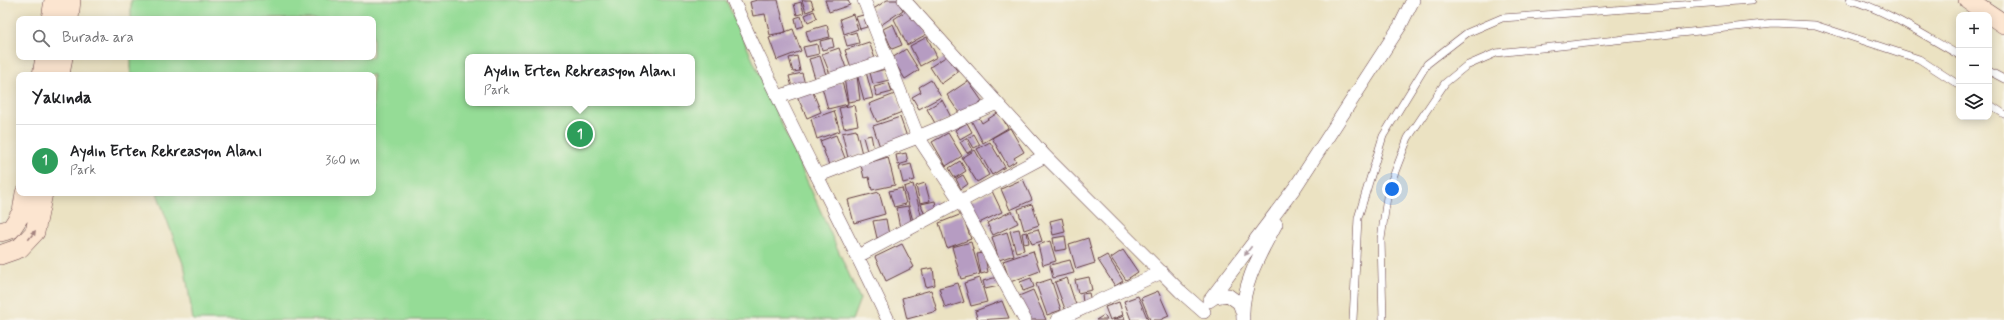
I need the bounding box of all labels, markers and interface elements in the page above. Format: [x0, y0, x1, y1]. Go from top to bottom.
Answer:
map controls [1956, 12, 1992, 120]
button: + [1956, 12, 1992, 48]
search box [16, 16, 376, 60]
icon: search [30, 27, 52, 49]
text: Burada ara [62, 28, 134, 48]
button: − [1956, 48, 1992, 84]
popup [465, 54, 695, 106]
text: Aydın Erten Rekreasyon Alanı [484, 62, 676, 82]
text: Park [484, 82, 510, 99]
button: layers [1956, 84, 1992, 120]
text: Yakında [32, 87, 92, 109]
pin: 1 [567, 119, 593, 149]
text: Aydın Erten Rekreasyon Alanı [70, 142, 262, 162]
text: 1 [42, 152, 48, 169]
text: 360 m [325, 152, 360, 169]
text: Park [70, 162, 96, 179]
your location [1382, 179, 1402, 199]
one-way arrow [27, 230, 36, 241]
one-way arrow [1243, 245, 1252, 256]

